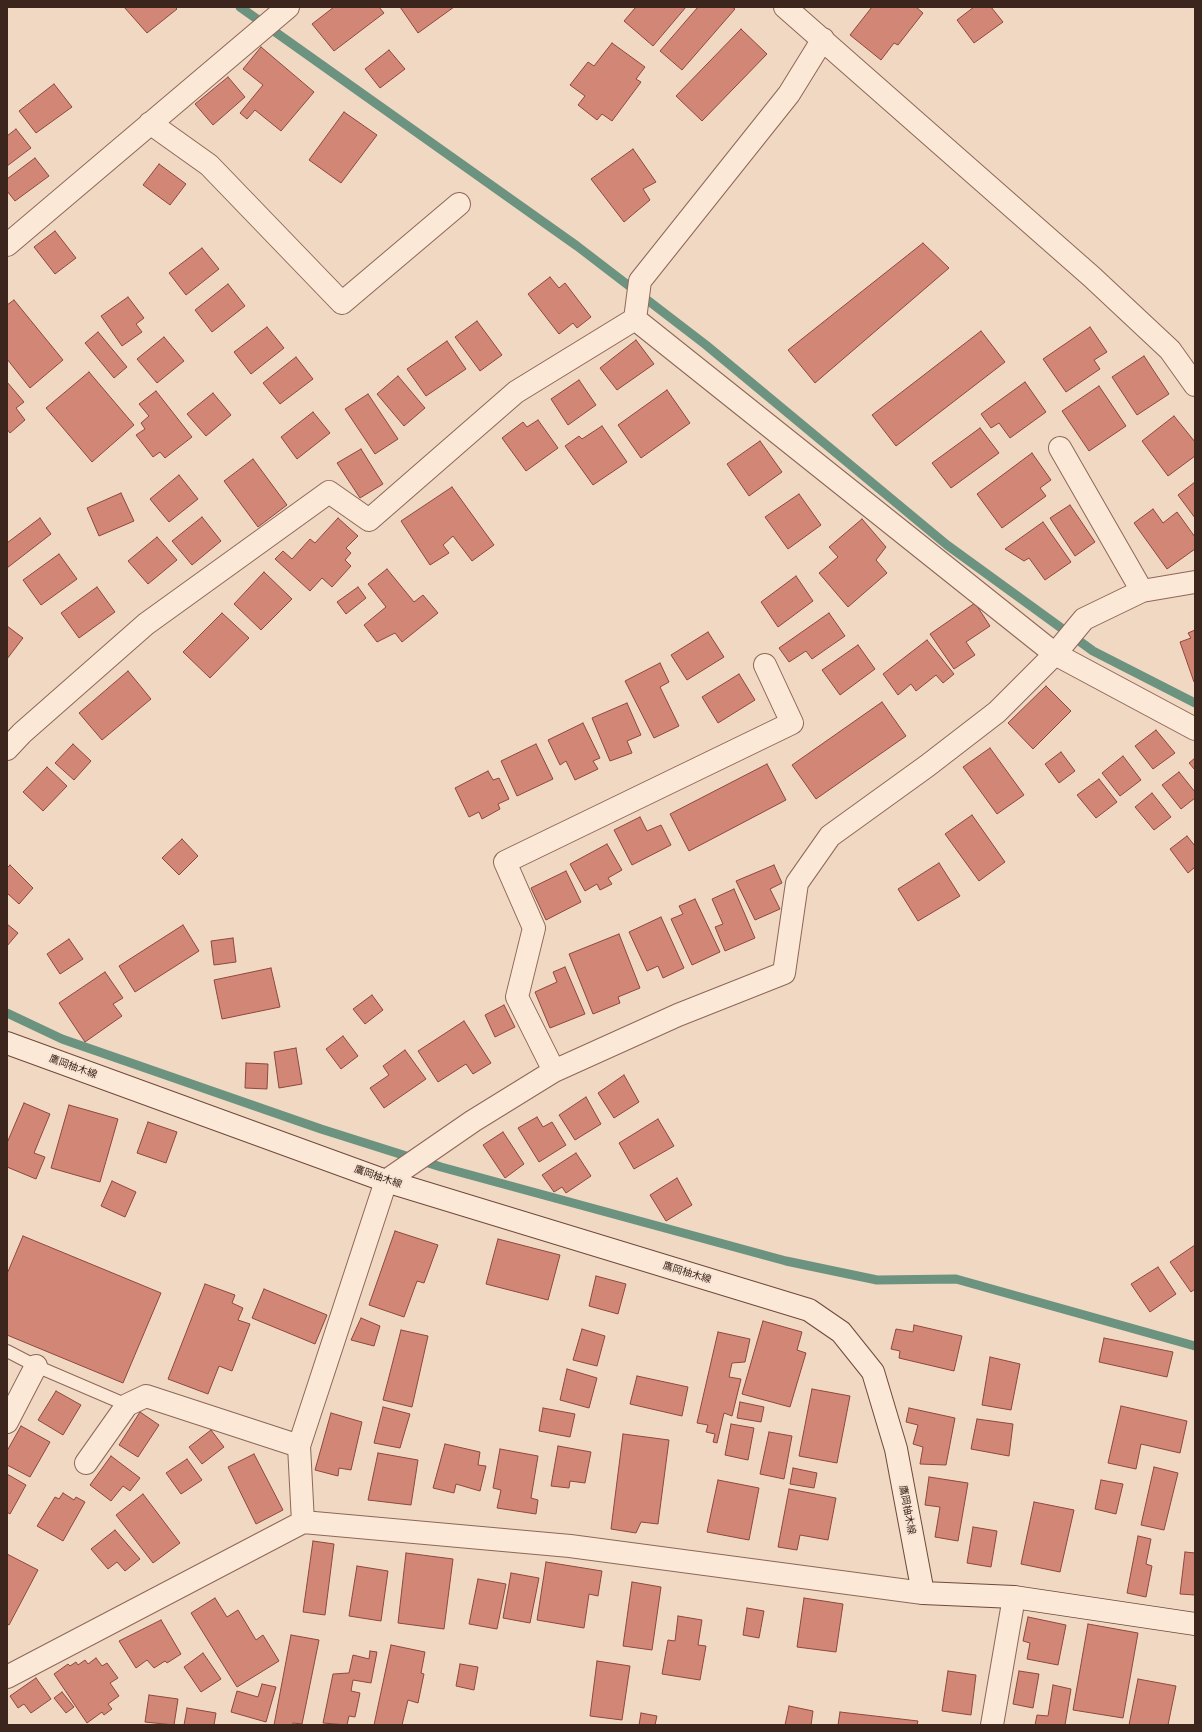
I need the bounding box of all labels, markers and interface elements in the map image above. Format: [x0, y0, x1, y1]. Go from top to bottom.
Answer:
street label: 鷹岡柚木線 [47, 1053, 99, 1081]
street label: 鷹岡柚木線 [352, 1163, 404, 1191]
street label: 鷹岡柚木線 [661, 1260, 713, 1286]
street label: 鷹岡柚木線 [896, 1484, 918, 1536]

